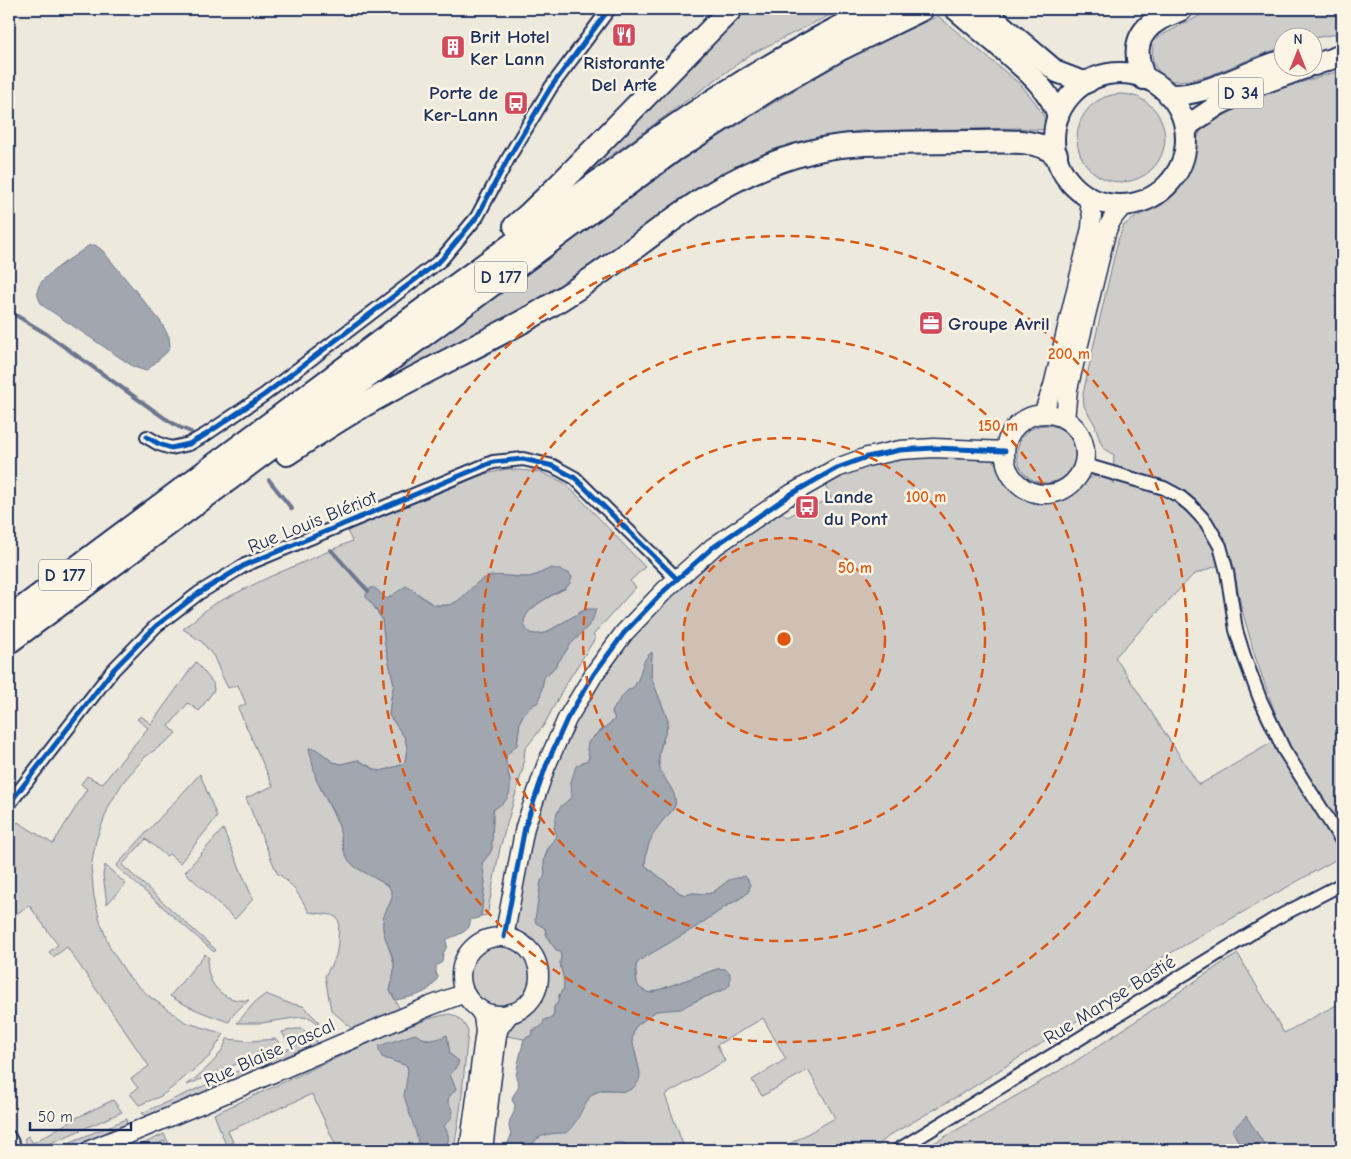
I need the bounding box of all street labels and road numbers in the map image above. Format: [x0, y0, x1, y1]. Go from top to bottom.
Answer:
road number: D 34 [1218, 78, 1264, 109]
road number: D 177 [475, 262, 527, 292]
street label: Rue Louis Blériot [245, 486, 381, 558]
road number: D 177 [39, 560, 91, 590]
street label: Rue Maryse Bastié [1040, 950, 1179, 1049]
street label: Rue Blaise Pascal [200, 1014, 338, 1092]

